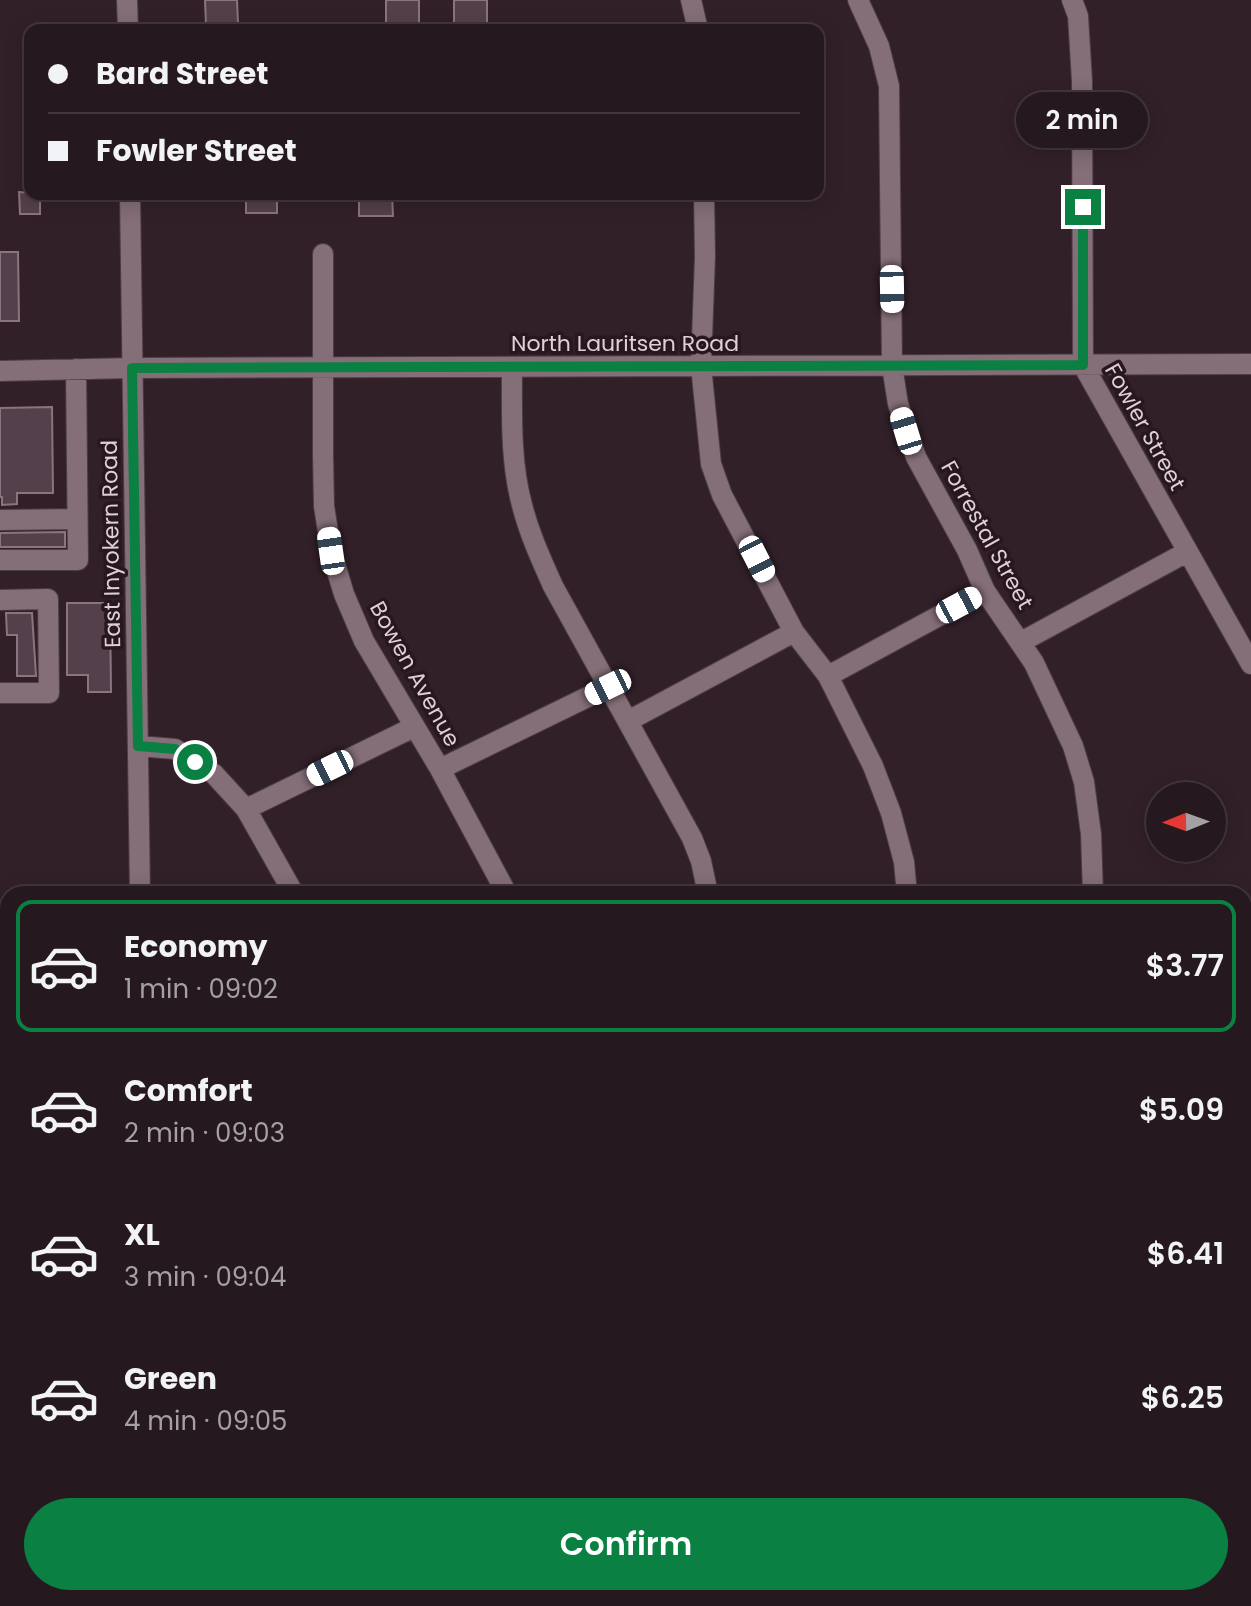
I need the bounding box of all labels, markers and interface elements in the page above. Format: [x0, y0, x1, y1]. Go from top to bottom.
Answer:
text: Bard Street [96, 52, 268, 95]
callout: 2 min [1017, 91, 1149, 147]
text: 2 min [1046, 102, 1118, 138]
text: Fowler Street [96, 129, 297, 172]
route end [1065, 189, 1101, 225]
car [880, 265, 904, 313]
street label: North Lauritsen Road [511, 328, 739, 359]
street label: Fowler Street [1097, 358, 1193, 496]
car [888, 405, 924, 457]
street label: East Inyokern Road [94, 440, 128, 648]
street label: Forrestal Street [933, 455, 1041, 615]
car [316, 526, 346, 576]
car [735, 532, 779, 586]
car [932, 583, 986, 627]
street label: Bowen Avenue [362, 596, 468, 752]
car [581, 666, 635, 708]
route start [177, 744, 213, 780]
car [303, 747, 357, 789]
north arrow [1146, 782, 1226, 862]
map controls [1146, 782, 1226, 862]
text: Economy [124, 925, 268, 968]
icon: car [28, 930, 100, 1002]
text: $3.77 [1146, 944, 1224, 987]
text: 1 min · 09:02 [124, 971, 278, 1007]
text: Comfort [124, 1069, 253, 1112]
icon: car [28, 1074, 100, 1146]
text: $5.09 [1139, 1088, 1224, 1131]
text: 2 min · 09:03 [124, 1115, 285, 1151]
text: XL [124, 1213, 160, 1256]
icon: car [28, 1218, 100, 1290]
text: $6.41 [1147, 1232, 1224, 1275]
text: 3 min · 09:04 [124, 1259, 286, 1295]
text: Green [124, 1357, 217, 1400]
icon: car [28, 1362, 100, 1434]
text: $6.25 [1141, 1376, 1224, 1419]
text: 4 min · 09:05 [124, 1403, 287, 1439]
button: Confirm [24, 1498, 1228, 1590]

